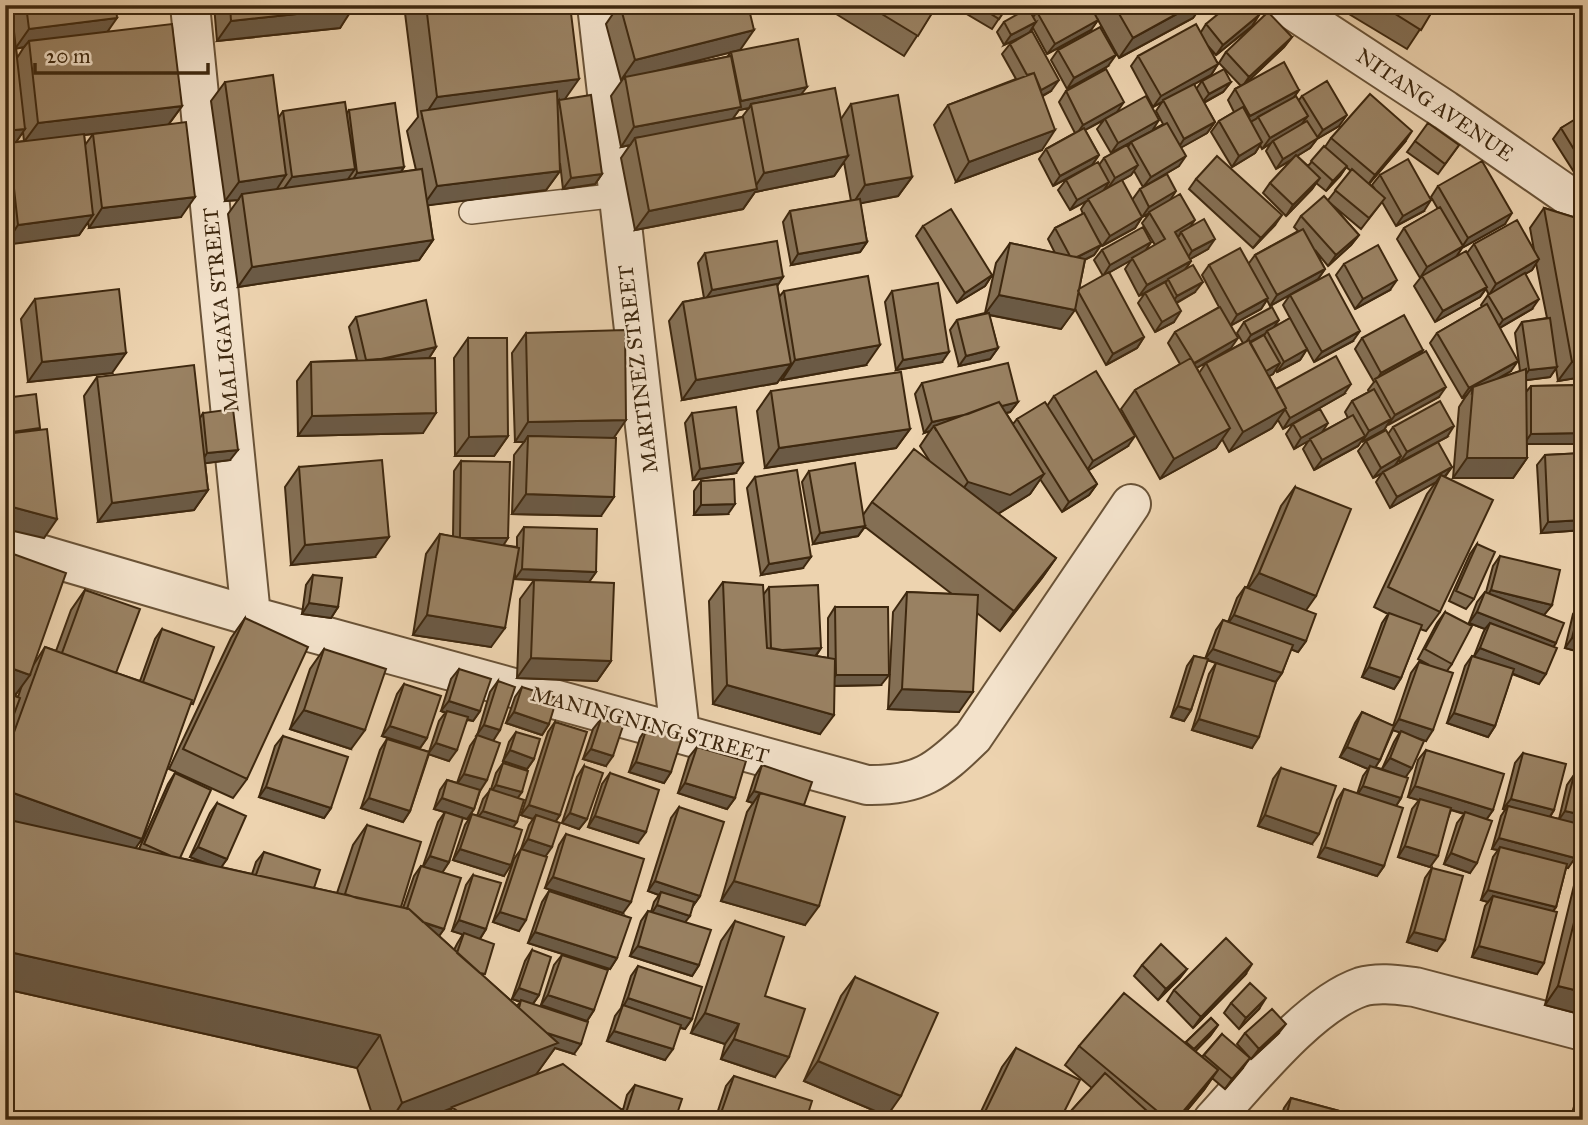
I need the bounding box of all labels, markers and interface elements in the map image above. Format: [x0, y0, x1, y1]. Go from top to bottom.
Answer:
scale bar [35, 32, 208, 76]
text: 20 m [46, 43, 91, 69]
street label: NITANG AVENUE [1351, 43, 1519, 167]
street label: MALIGAYA STREET [197, 206, 245, 414]
street label: MARTINEZ STREET [612, 263, 664, 475]
street label: MANINGNING STREET [528, 681, 772, 769]

